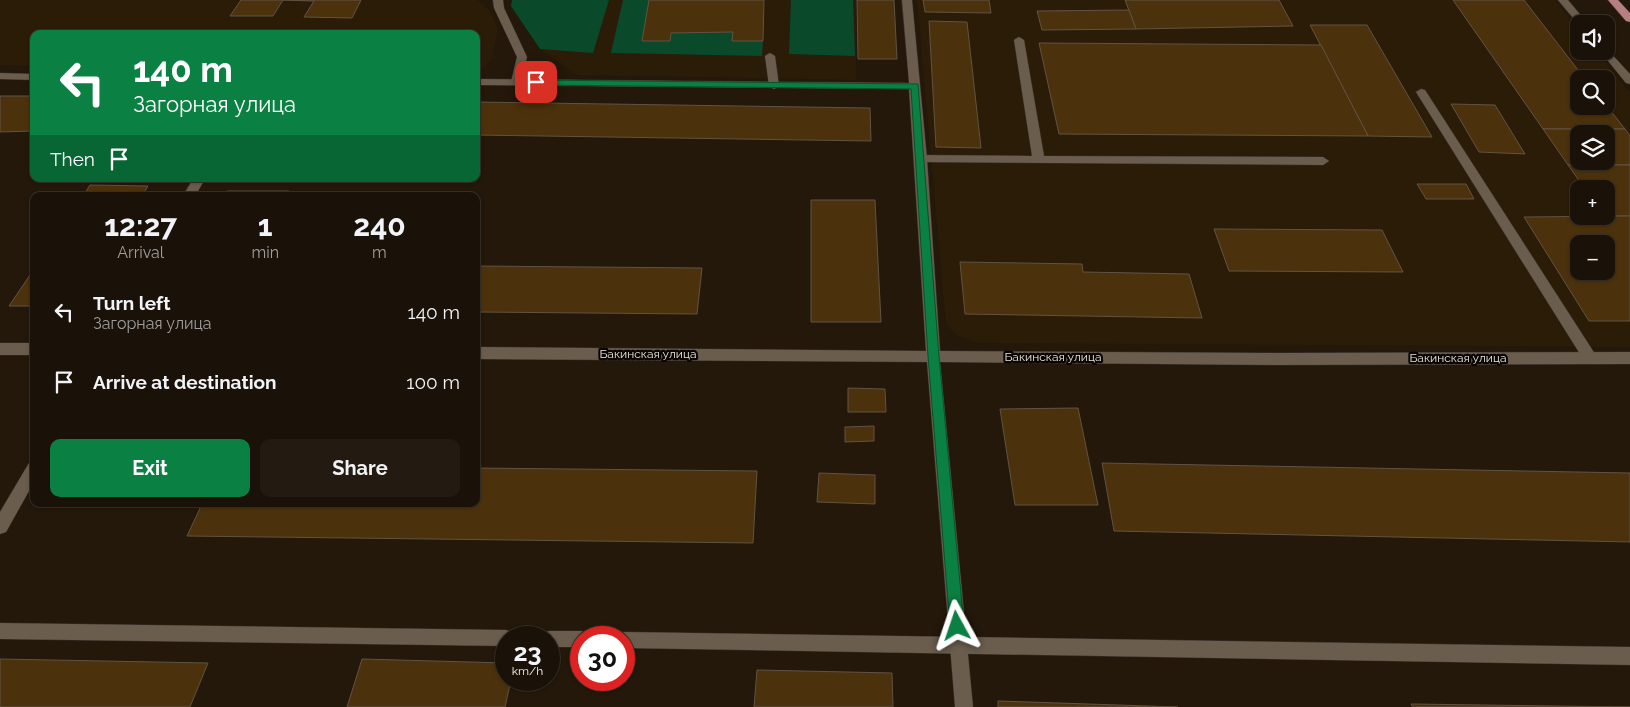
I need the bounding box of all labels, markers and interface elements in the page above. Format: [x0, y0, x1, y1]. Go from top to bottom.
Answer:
map controls [1570, 15, 1615, 280]
button: sound [1570, 15, 1615, 60]
text: 140 m [133, 49, 233, 90]
icon: left [50, 50, 115, 115]
pin [515, 61, 557, 103]
icon: arrive [522, 68, 550, 96]
button: search [1570, 70, 1615, 115]
text: Загорная улица [133, 91, 296, 117]
button: layers [1570, 125, 1615, 170]
icon: arrive [105, 145, 133, 173]
text: Then [50, 148, 95, 170]
button: + [1570, 180, 1615, 225]
text: 12:27 [104, 208, 177, 243]
text: 1 [258, 208, 273, 243]
text: 240 [353, 208, 406, 243]
button: − [1570, 235, 1615, 280]
text: Arrival [117, 243, 164, 262]
text: min [251, 243, 279, 262]
text: m [372, 243, 387, 262]
text: Turn left [93, 292, 170, 314]
icon: left [50, 298, 78, 326]
text: 140 m [408, 301, 460, 323]
text: Загорная улица [93, 314, 212, 333]
street label: Бакинская улица [600, 347, 696, 361]
street label: Бакинская улица [1005, 350, 1101, 364]
street label: Бакинская улица [1410, 351, 1506, 365]
icon: arrive [50, 368, 78, 396]
text: Arrive at destination [93, 371, 277, 393]
text: 100 m [406, 371, 460, 393]
button: Exit [50, 439, 250, 497]
button: Share [260, 439, 460, 497]
position arrow [930, 599, 982, 651]
speed limit sign: 30 [570, 626, 635, 691]
text: 23 [513, 637, 542, 667]
text: km/h [512, 664, 543, 678]

